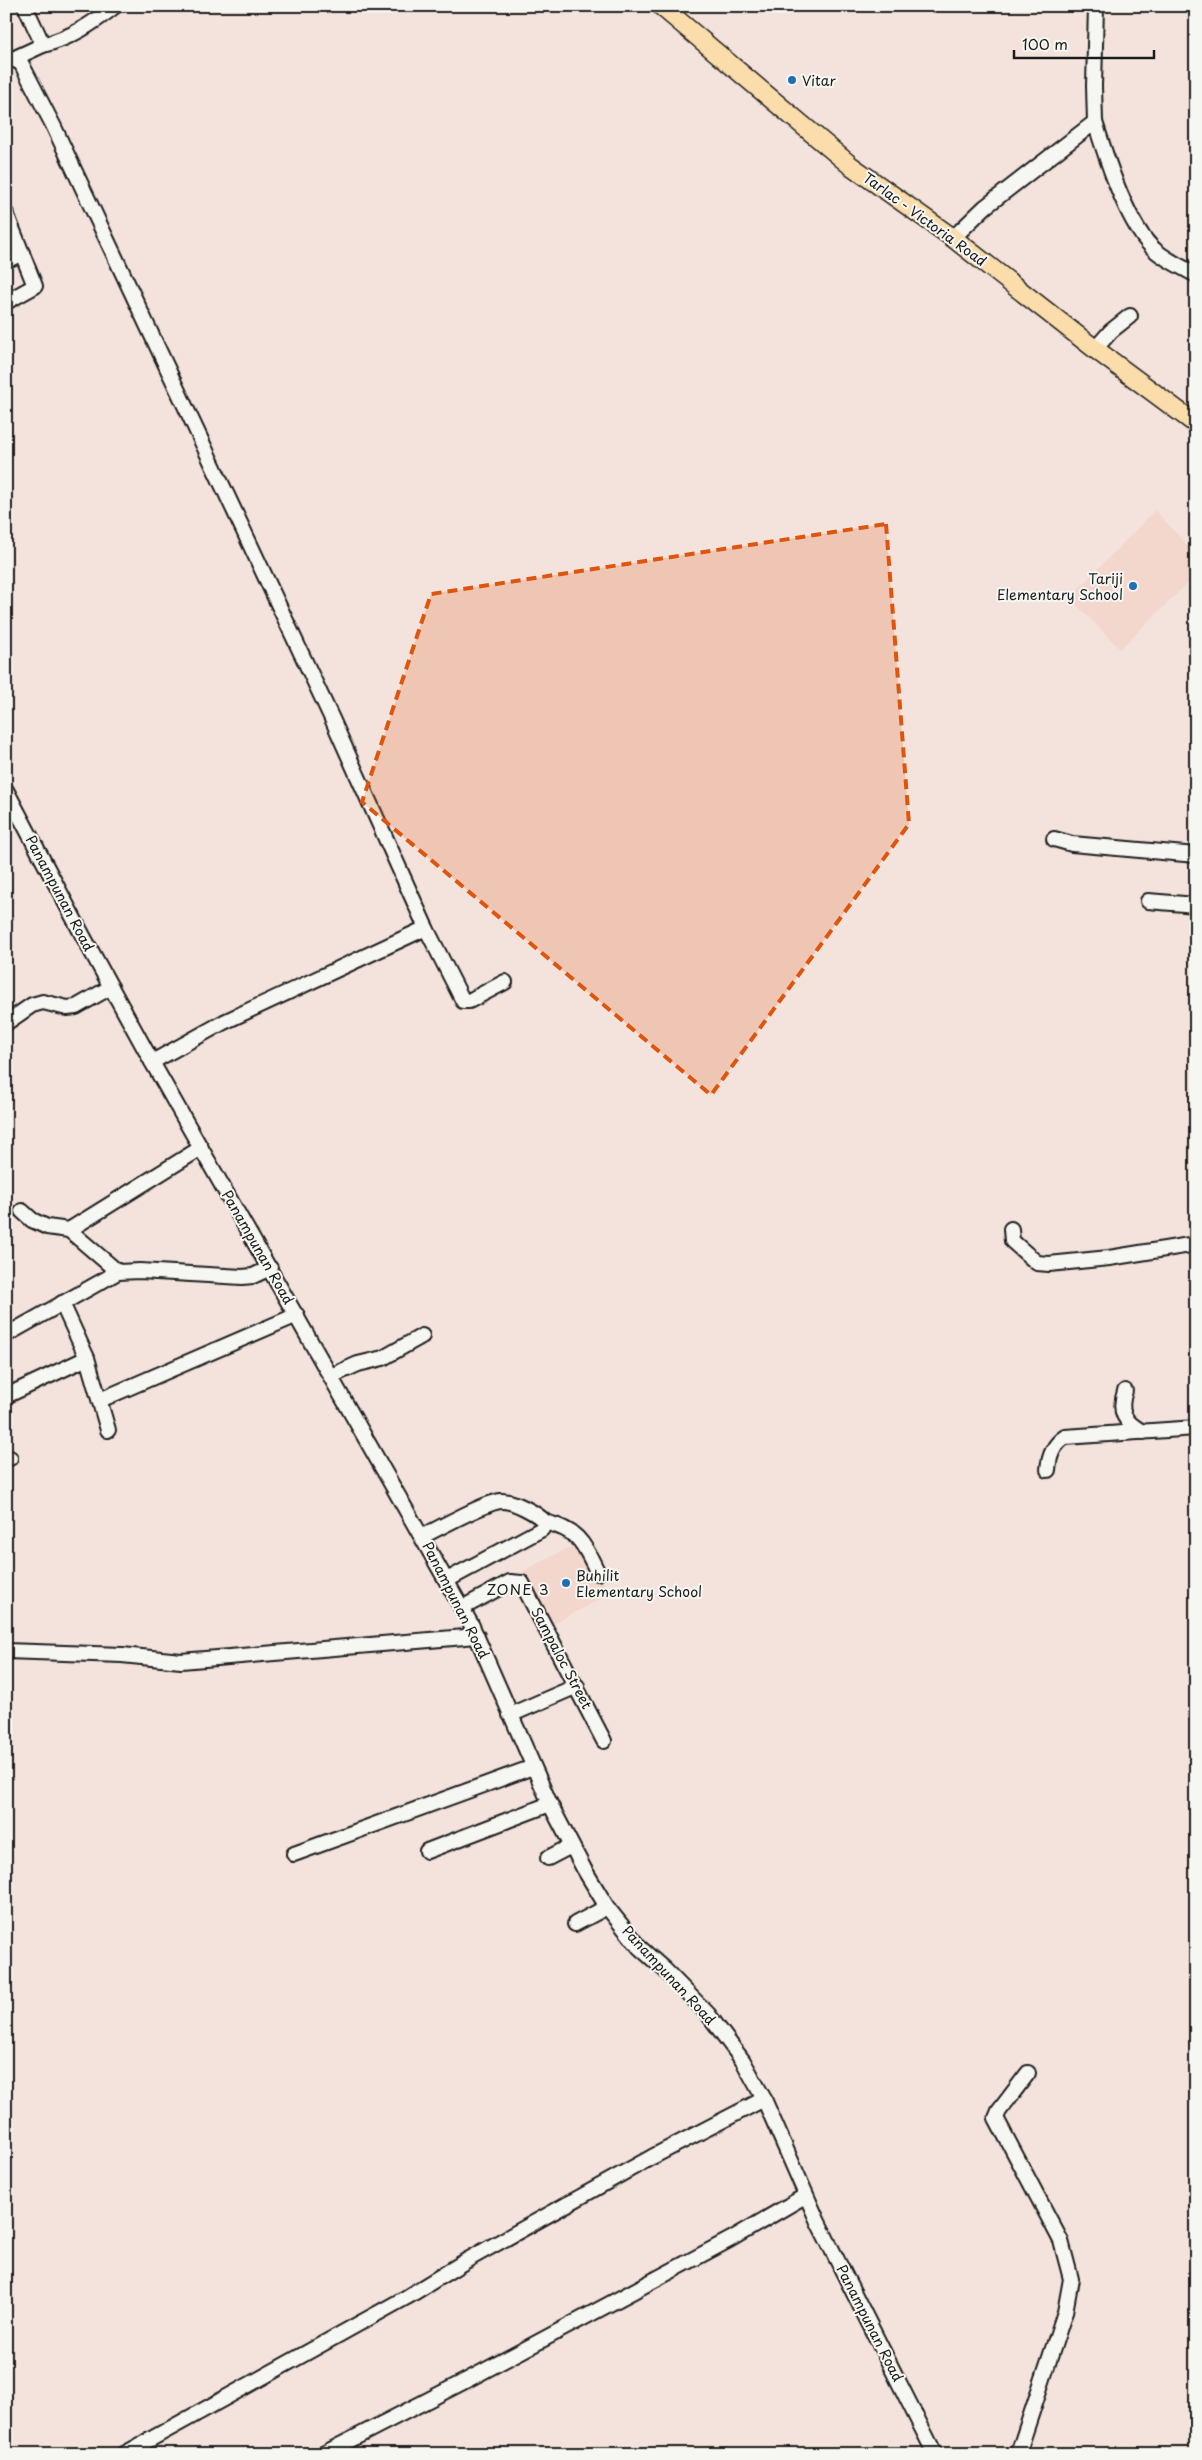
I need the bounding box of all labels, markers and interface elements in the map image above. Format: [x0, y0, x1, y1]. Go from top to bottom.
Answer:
scale bar [1014, 28, 1154, 60]
text: 100 m [1022, 32, 1068, 55]
place label: Vitar [802, 70, 837, 91]
marker: Vitar [786, 74, 798, 86]
street label: Tarlac - Victoria Road [859, 167, 991, 271]
place label: Tariji Elementary School [997, 568, 1123, 605]
marker: Tariji Elementary School [1127, 580, 1139, 592]
street label: Panampunan Road [20, 831, 100, 955]
street label: Panampunan Road [217, 1186, 299, 1308]
street label: Panampunan Road [417, 1538, 495, 1662]
place label: Buhilit Elementary School [576, 1565, 702, 1602]
district label: ZONE 3 [486, 1577, 550, 1600]
marker: Buhilit Elementary School [560, 1577, 572, 1589]
street label: Sampaloc Street [526, 1603, 598, 1713]
street label: Panampunan Road [617, 1921, 721, 2029]
street label: Panampunan Road [831, 2261, 909, 2385]

